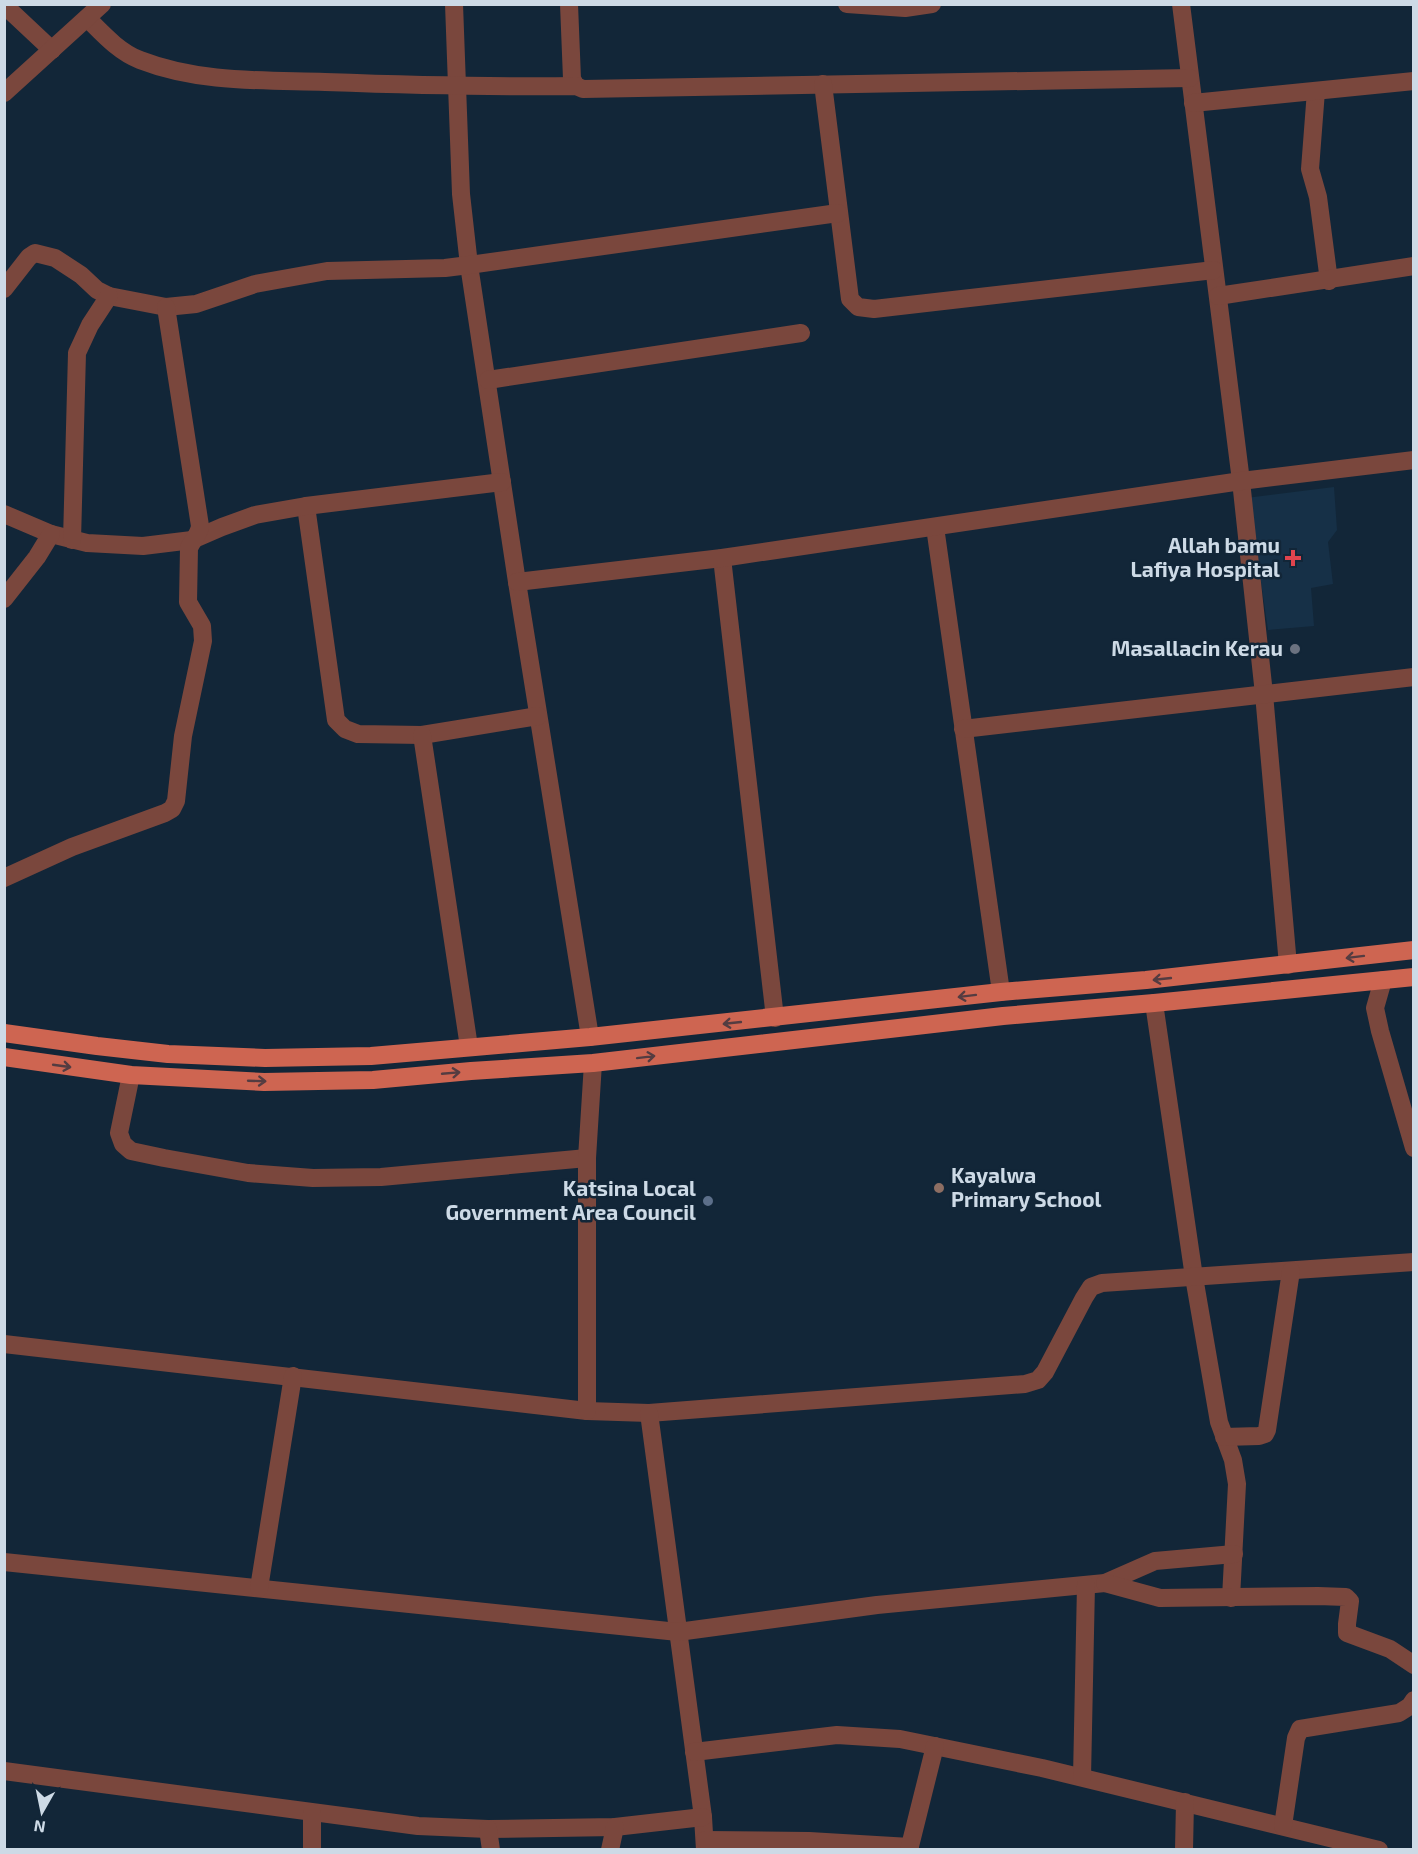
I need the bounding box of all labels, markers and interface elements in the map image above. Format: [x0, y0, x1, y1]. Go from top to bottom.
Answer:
place label: Allah bamu Lafiya Hospital [1131, 532, 1280, 582]
marker: Allah bamu Lafiya Hospital [1284, 549, 1302, 567]
place label: Masallacin Kerau [1111, 635, 1283, 660]
marker: Masallacin Kerau [1288, 642, 1302, 656]
one-way arrow [1346, 952, 1366, 963]
one-way arrow [1152, 974, 1172, 985]
one-way arrow [958, 991, 978, 1002]
one-way arrow [722, 1018, 742, 1029]
one-way arrow [635, 1052, 655, 1063]
one-way arrow [52, 1060, 72, 1071]
one-way arrow [441, 1067, 461, 1078]
one-way arrow [246, 1076, 266, 1087]
place label: Kayalwa Primary School [951, 1162, 1102, 1212]
place label: Katsina Local Government Area Council [445, 1175, 696, 1224]
marker: Kayalwa Primary School [932, 1181, 946, 1195]
marker: Katsina Local Government Area Council [701, 1194, 715, 1208]
north arrow [12, 1782, 72, 1842]
text: N [32, 1817, 47, 1838]

